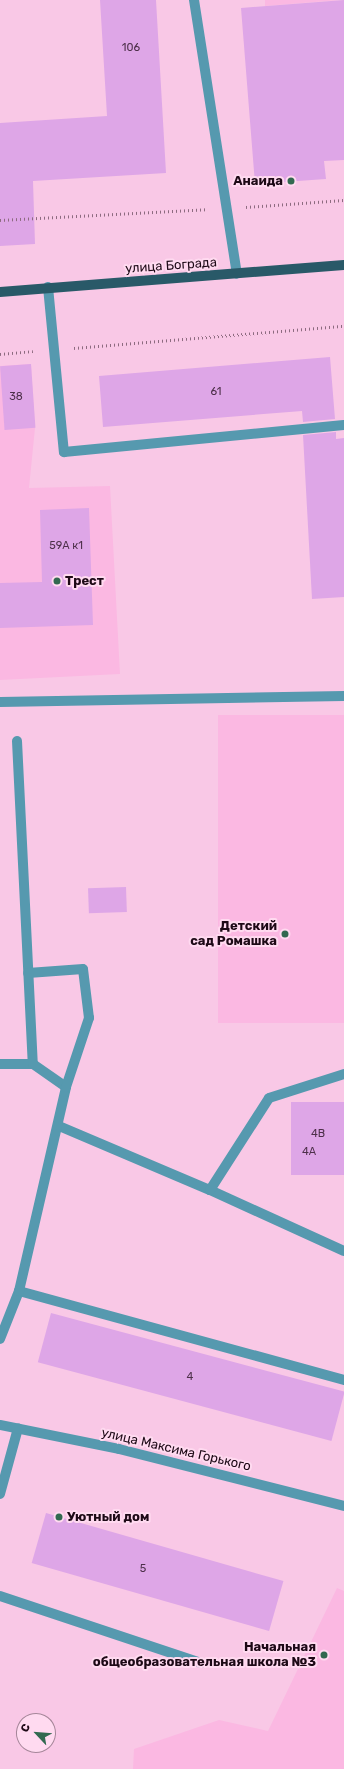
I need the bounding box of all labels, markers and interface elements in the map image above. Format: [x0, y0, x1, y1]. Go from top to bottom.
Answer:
house number: 106 [122, 41, 140, 55]
place label: Анаида [233, 173, 283, 189]
marker: Анаида [286, 176, 296, 186]
street label: улица Бограда [125, 255, 217, 277]
house number: 61 [210, 385, 222, 399]
house number: 38 [9, 390, 23, 404]
house number: 59А к1 [49, 539, 83, 553]
place label: Трест [65, 573, 104, 589]
marker: Трест [52, 576, 62, 586]
place label: Детский сад Ромашка [190, 919, 277, 950]
marker: Детский сад Ромашка [280, 929, 290, 939]
house number: 4В [311, 1127, 325, 1141]
house number: 4А [302, 1145, 316, 1159]
house number: 4 [187, 1370, 193, 1384]
street label: улица Максима Горького [100, 1425, 252, 1475]
place label: Уютный дом [67, 1509, 149, 1525]
marker: Уютный дом [54, 1512, 64, 1522]
house number: 5 [140, 1562, 146, 1576]
place label: Начальная общеобразовательная школа №3 [93, 1640, 316, 1671]
marker: Начальная общеобразовательная школа №3 [319, 1650, 329, 1660]
north arrow [16, 1713, 56, 1753]
text: С [18, 1722, 33, 1734]

